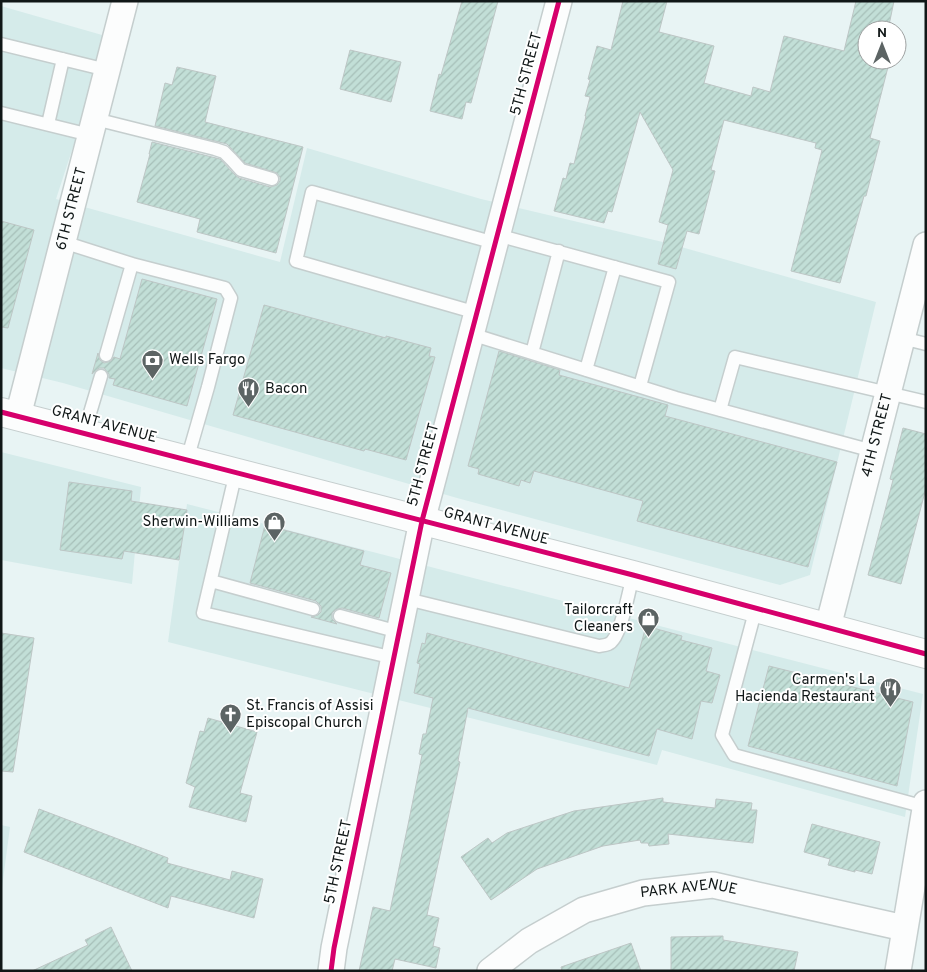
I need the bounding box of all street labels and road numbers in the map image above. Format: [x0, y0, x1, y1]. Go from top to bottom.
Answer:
street label: 5TH STREET [507, 30, 547, 118]
street label: 6TH STREET [52, 165, 91, 252]
street label: 4TH STREET [857, 391, 897, 479]
street label: GRANT AVENUE [49, 402, 159, 448]
street label: 5TH STREET [404, 421, 444, 509]
street label: GRANT AVENUE [441, 504, 551, 550]
street label: 5TH STREET [321, 818, 357, 906]
street label: PARK AVENUE [639, 875, 739, 903]

